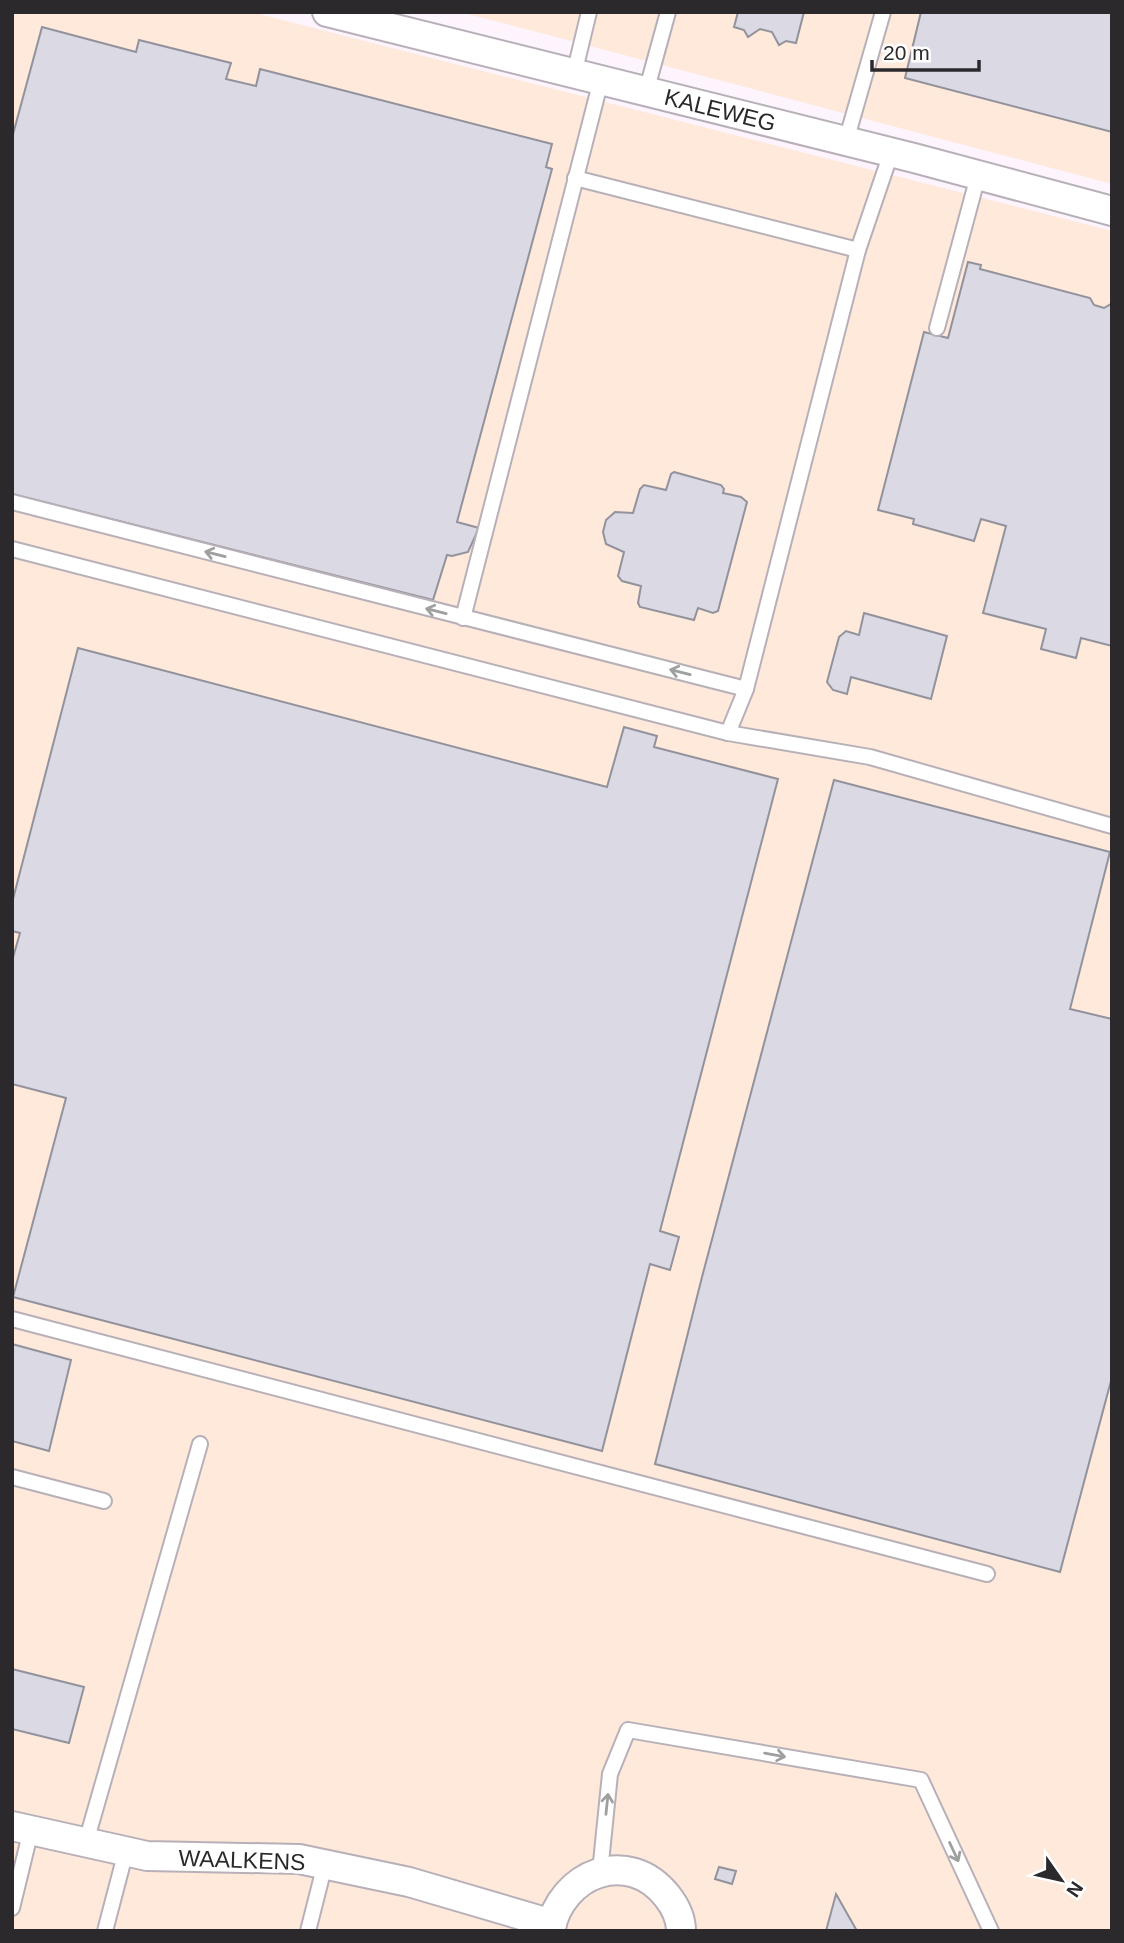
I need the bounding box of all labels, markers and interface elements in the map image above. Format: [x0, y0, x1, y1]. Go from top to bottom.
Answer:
scale bar [872, 28, 979, 72]
text: 20 m [883, 41, 930, 64]
street label: KALEWEG [662, 84, 778, 136]
one-way arrow [205, 547, 227, 560]
one-way arrow [425, 604, 448, 617]
one-way arrow [669, 665, 692, 678]
one-way arrow [763, 1749, 786, 1762]
one-way arrow [601, 1794, 614, 1816]
one-way arrow [949, 1841, 962, 1862]
street label: WAALKENS [178, 1845, 306, 1875]
north arrow [1026, 1845, 1096, 1915]
text: N [1062, 1878, 1087, 1901]

